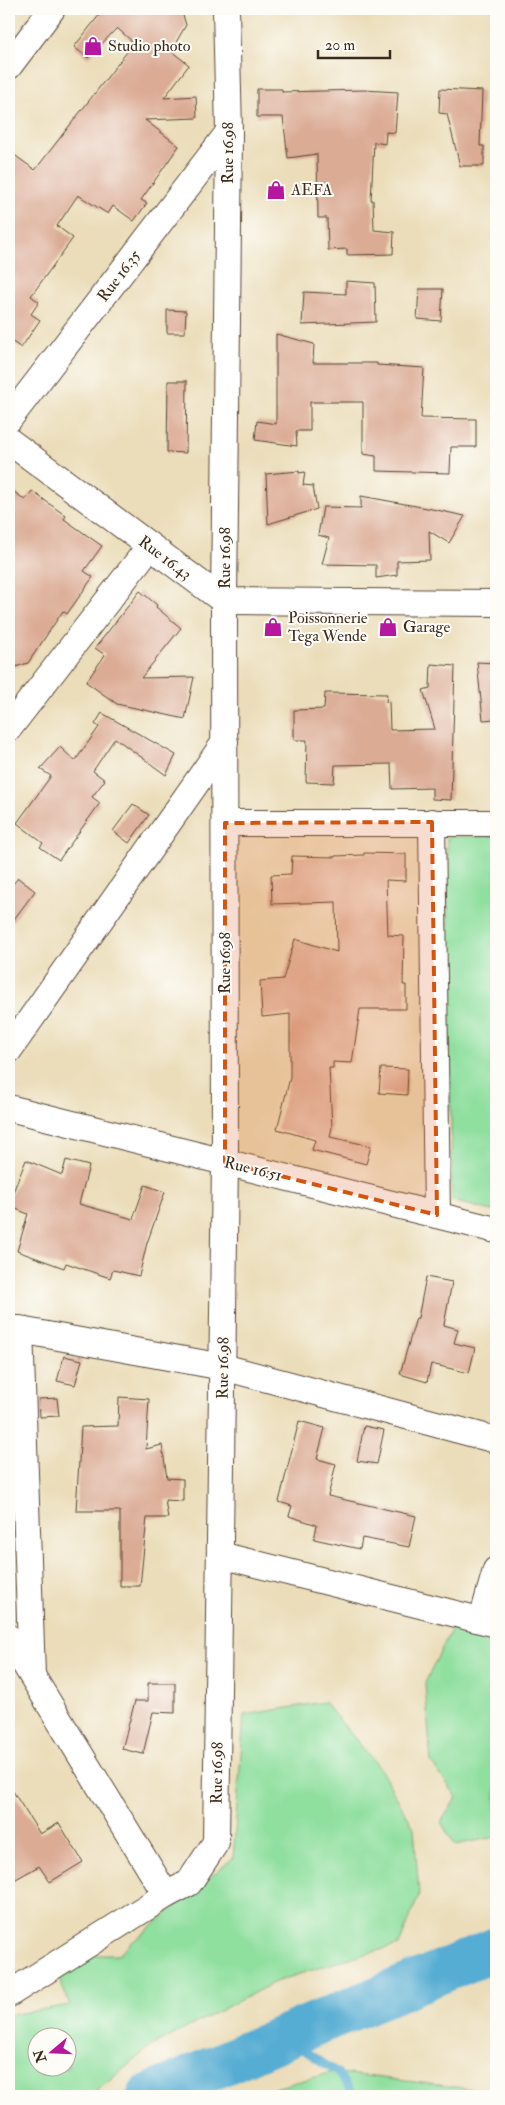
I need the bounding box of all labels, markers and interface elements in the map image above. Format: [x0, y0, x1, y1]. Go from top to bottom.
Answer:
scale bar [318, 28, 390, 60]
shop icon: Studio photo [82, 35, 104, 57]
place label: Studio photo [108, 36, 191, 57]
text: 20 m [325, 36, 355, 55]
street label: Rue 16.98 [218, 121, 238, 184]
shop icon: AEFA [265, 179, 287, 201]
place label: AEFA [290, 180, 332, 200]
street label: Rue 16.35 [93, 246, 145, 306]
street label: Rue 16.98 [215, 526, 235, 589]
street label: Rue 16.43 [134, 532, 196, 584]
place label: Poissonnerie Tega Wende [288, 608, 368, 646]
shop icon: Poissonnerie Tega Wende [262, 616, 284, 638]
shop icon: Garage [377, 616, 399, 638]
place label: Garage [403, 617, 450, 637]
street label: Rue 16.98 [215, 931, 235, 994]
street label: Rue 16.51 [222, 1152, 284, 1186]
street label: Rue 16.98 [212, 1336, 234, 1399]
street label: Rue 16.98 [206, 1741, 228, 1804]
north arrow [28, 2028, 78, 2078]
text: N [30, 2047, 51, 2066]

